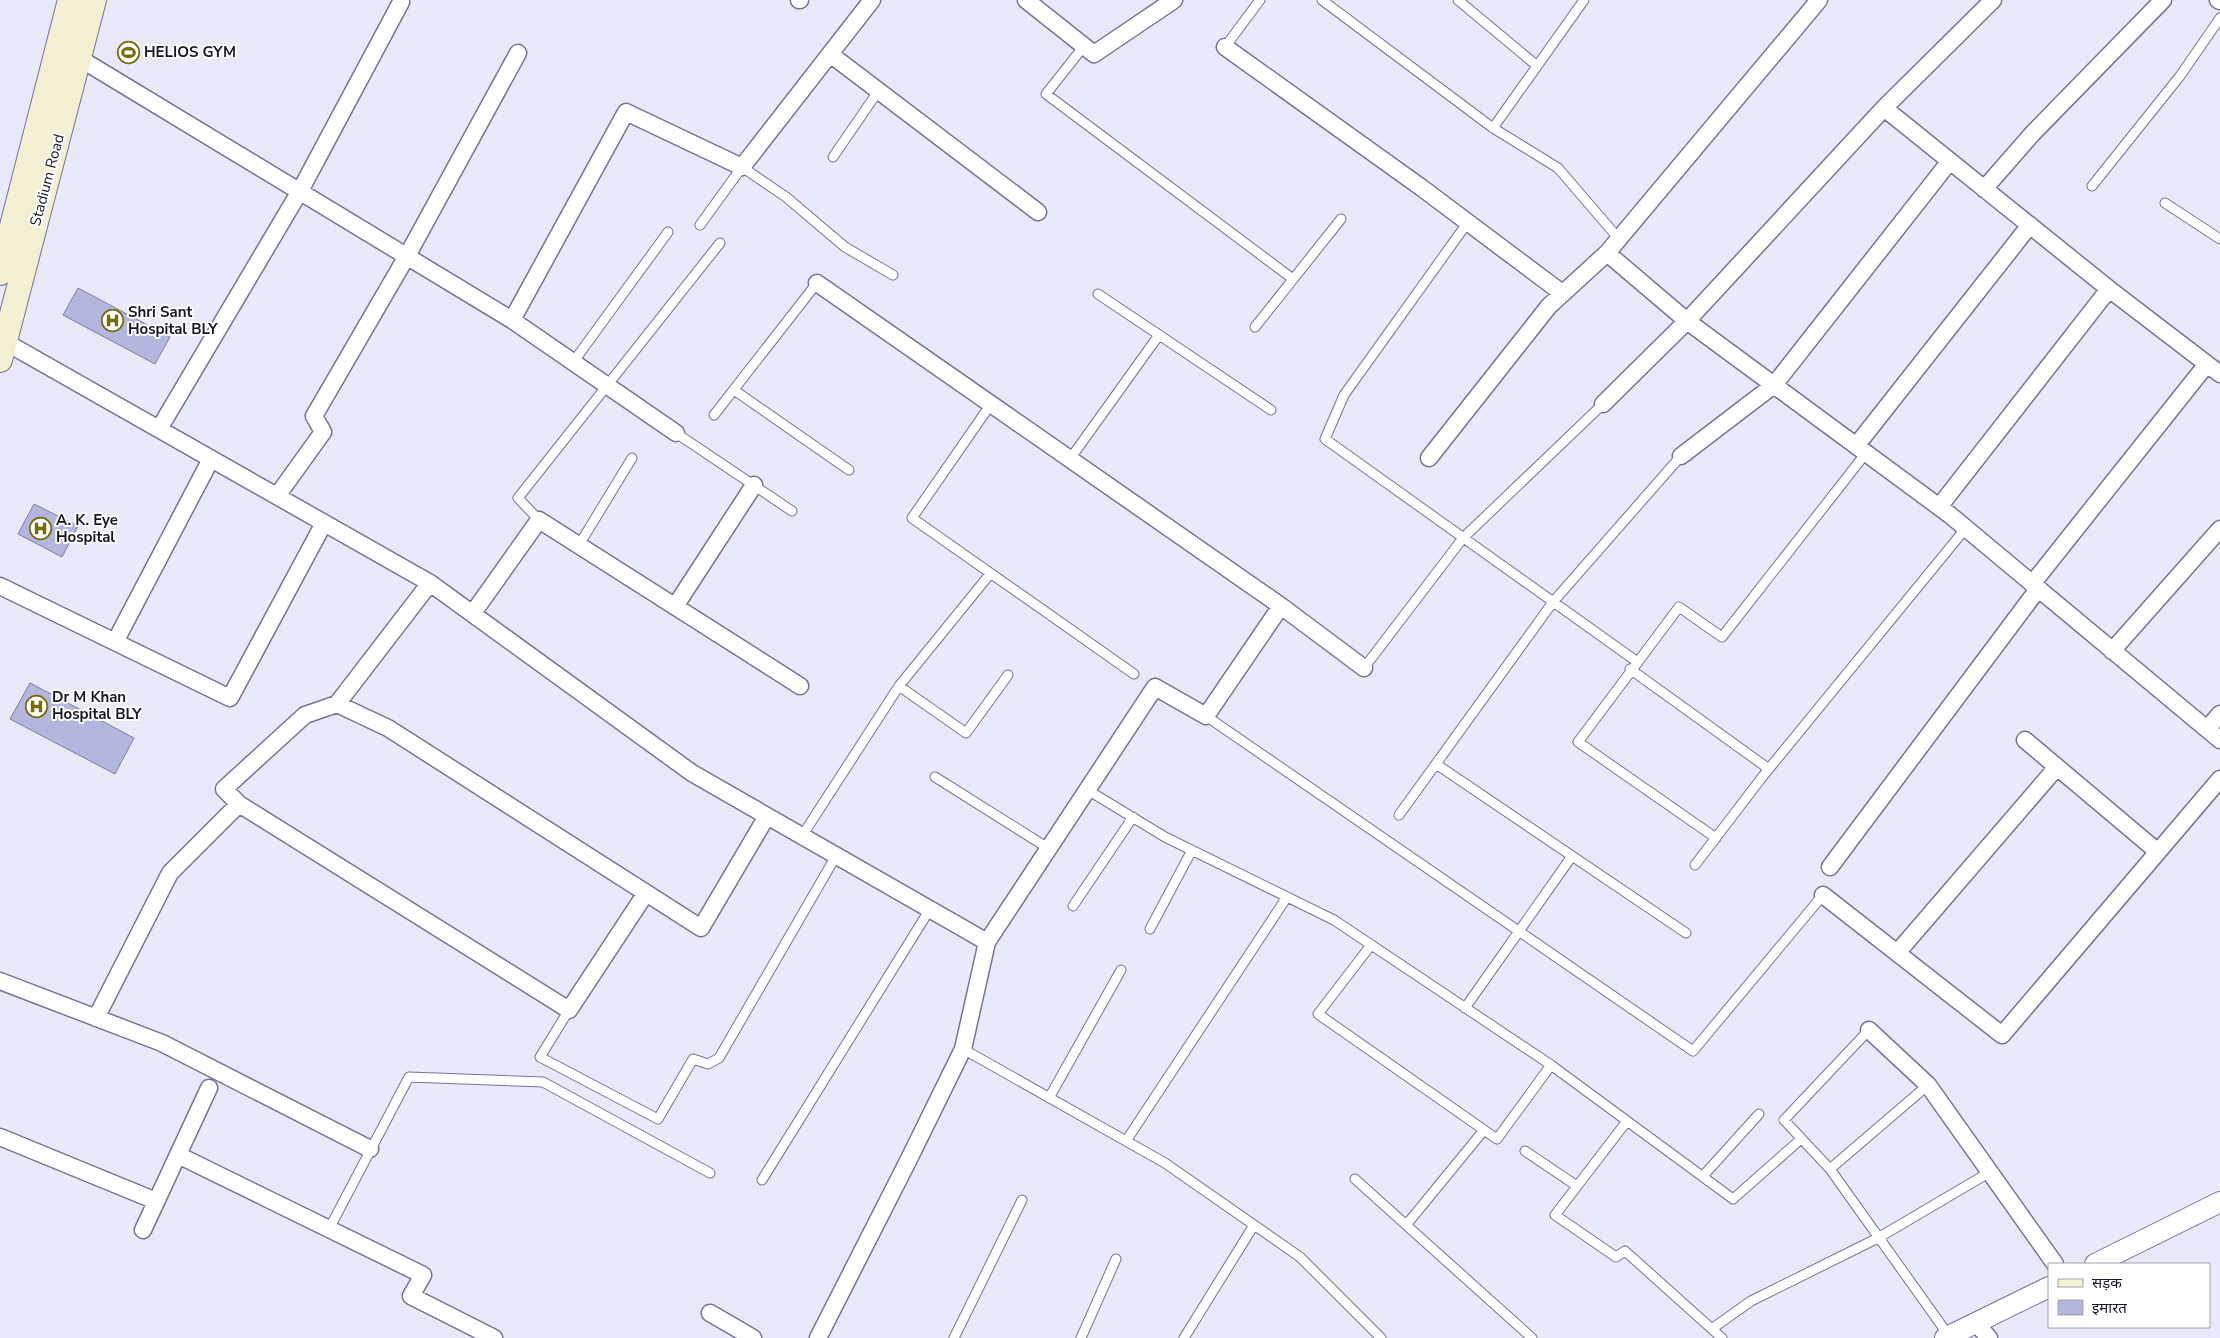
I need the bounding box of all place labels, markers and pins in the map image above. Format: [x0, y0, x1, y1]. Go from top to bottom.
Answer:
sports icon: HELIOS GYM [116, 40, 140, 64]
place label: HELIOS GYM [144, 42, 236, 62]
place label: Shri Sant Hospital BLY [128, 302, 218, 339]
hospital icon: Shri Sant Hospital BLY [100, 309, 124, 333]
place label: A. K. Eye Hospital [56, 510, 118, 547]
hospital icon: A. K. Eye Hospital [28, 517, 52, 541]
place label: Dr M Khan Hospital BLY [52, 687, 142, 724]
hospital icon: Dr M Khan Hospital BLY [24, 694, 48, 718]

